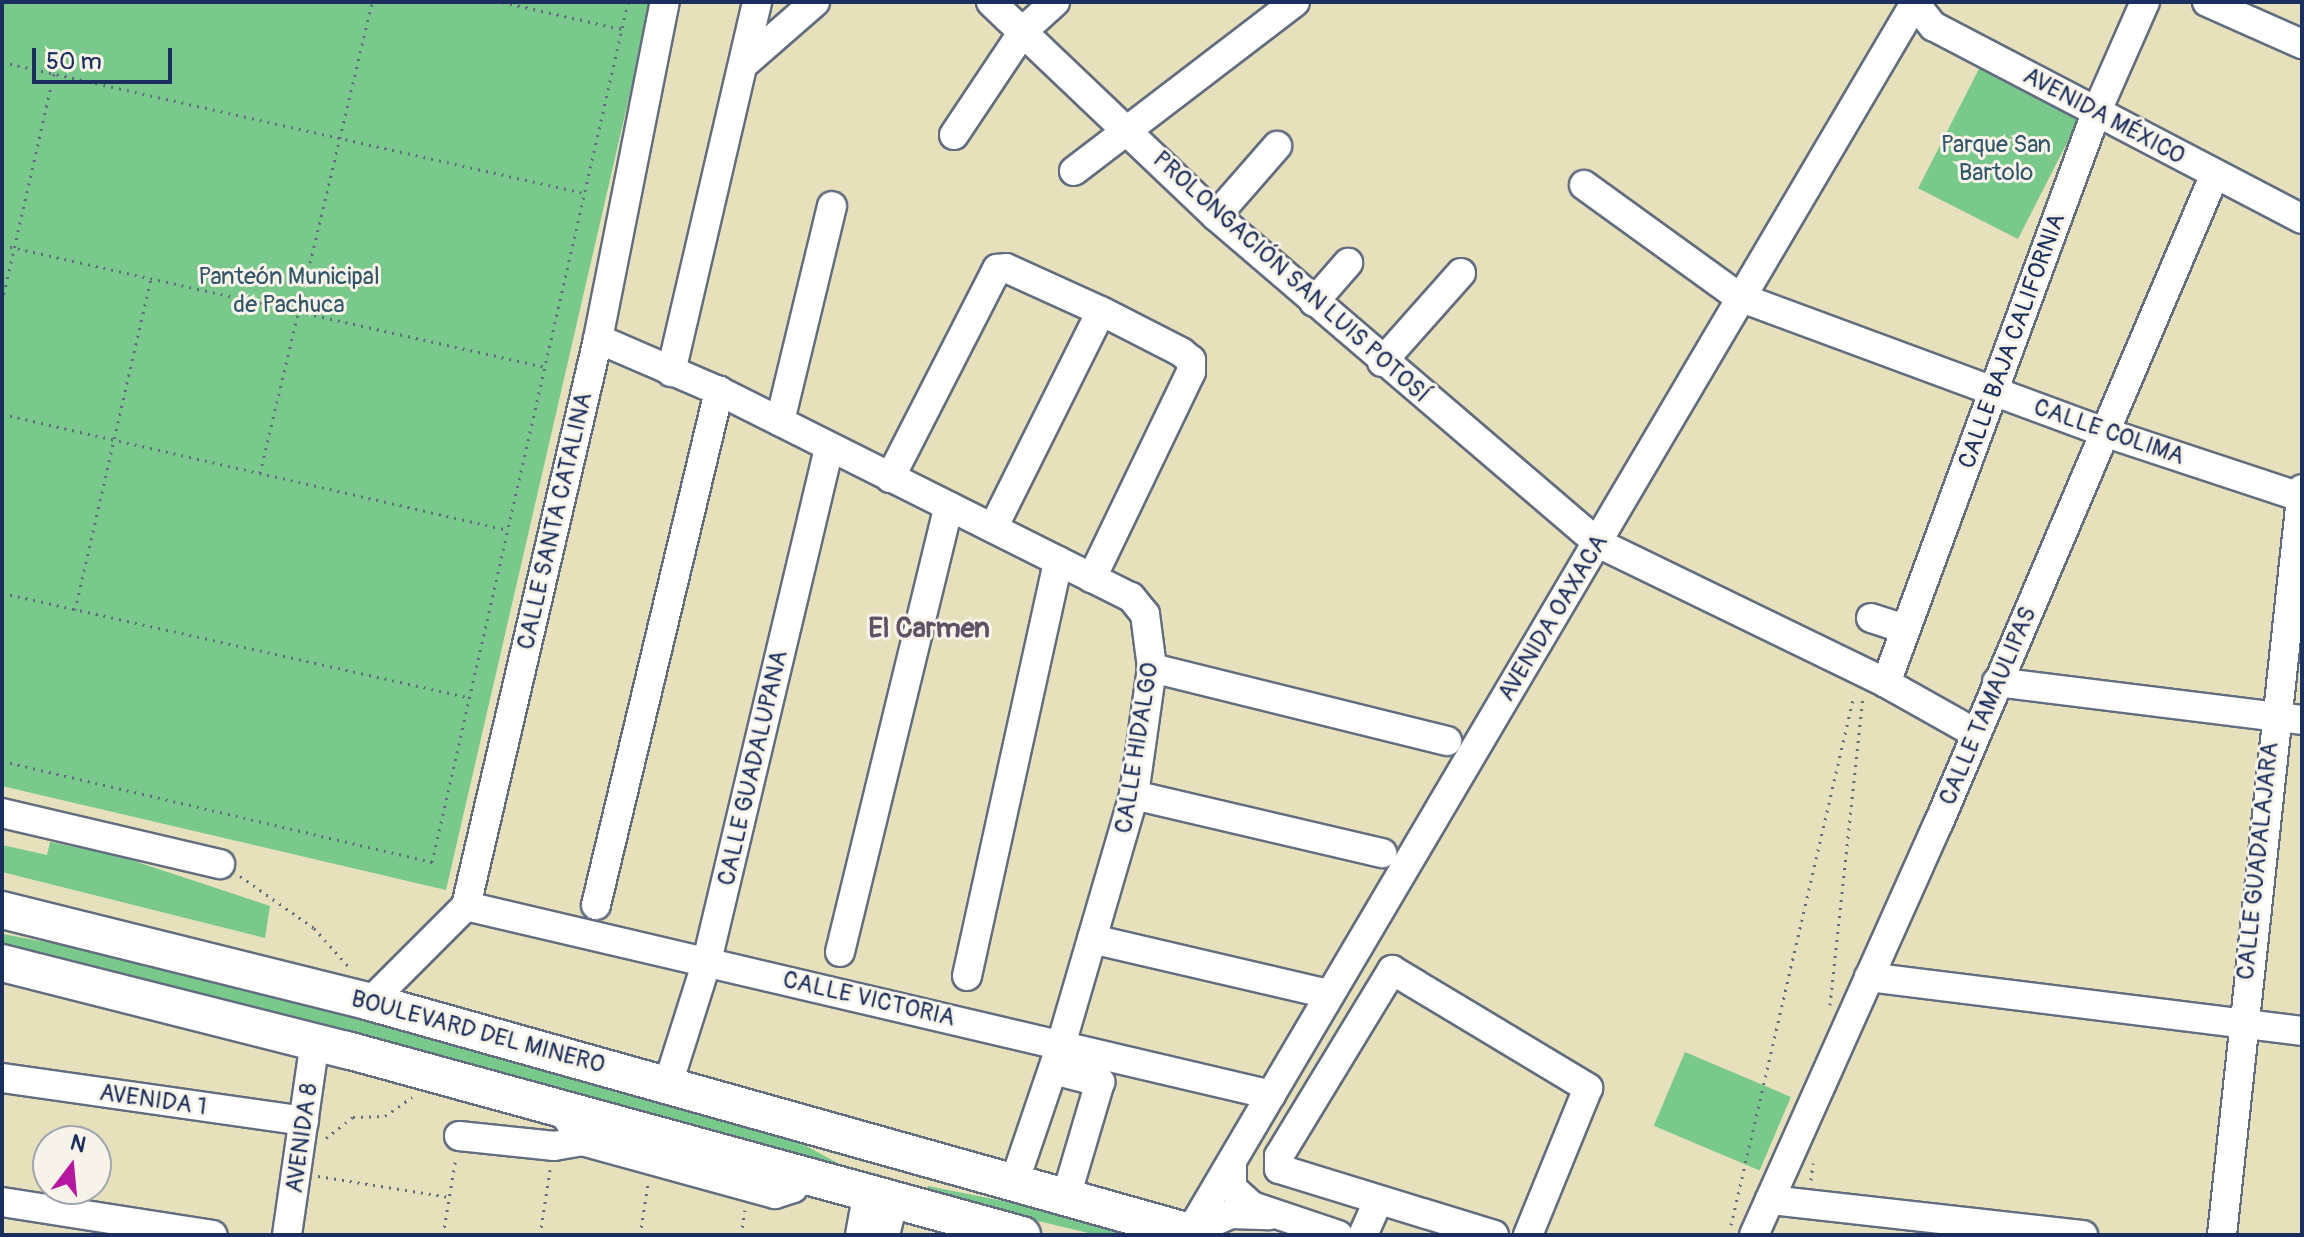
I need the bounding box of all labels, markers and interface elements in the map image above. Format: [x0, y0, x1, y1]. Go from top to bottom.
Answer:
scale bar [36, 32, 176, 82]
text: 50 m [46, 47, 102, 76]
street label: AVENIDA MÉXICO [2018, 61, 2190, 171]
park label: Parque San Bartolo [1941, 131, 2051, 187]
street label: PROLONGACIÓN SAN LUIS POTOSÍ [1147, 145, 1435, 409]
street label: CALLE BAJA CALIFORNIA [1952, 209, 2072, 473]
park label: Panteón Municipal de Pachuca [198, 263, 380, 319]
street label: CALLE SANTA CATALINA [511, 390, 599, 652]
street label: CALLE COLIMA [2030, 393, 2188, 471]
street label: AVENIDA OAXACA [1492, 530, 1614, 706]
street label: CALLE TAMAULIPAS [1933, 603, 2043, 809]
district label: El Carmen [868, 612, 990, 646]
street label: CALLE GUADALUPANA [712, 648, 794, 888]
street label: CALLE HIDALGO [1109, 661, 1165, 835]
street label: CALLE GUADALAJARA [2231, 741, 2285, 981]
street label: CALLE VICTORIA [780, 965, 958, 1033]
street label: BOULEVARD DEL MINERO [348, 984, 608, 1080]
street label: AVENIDA 1 [98, 1078, 208, 1122]
street label: AVENIDA 8 [280, 1081, 324, 1195]
north arrow [32, 1125, 112, 1205]
text: N [67, 1128, 89, 1159]

